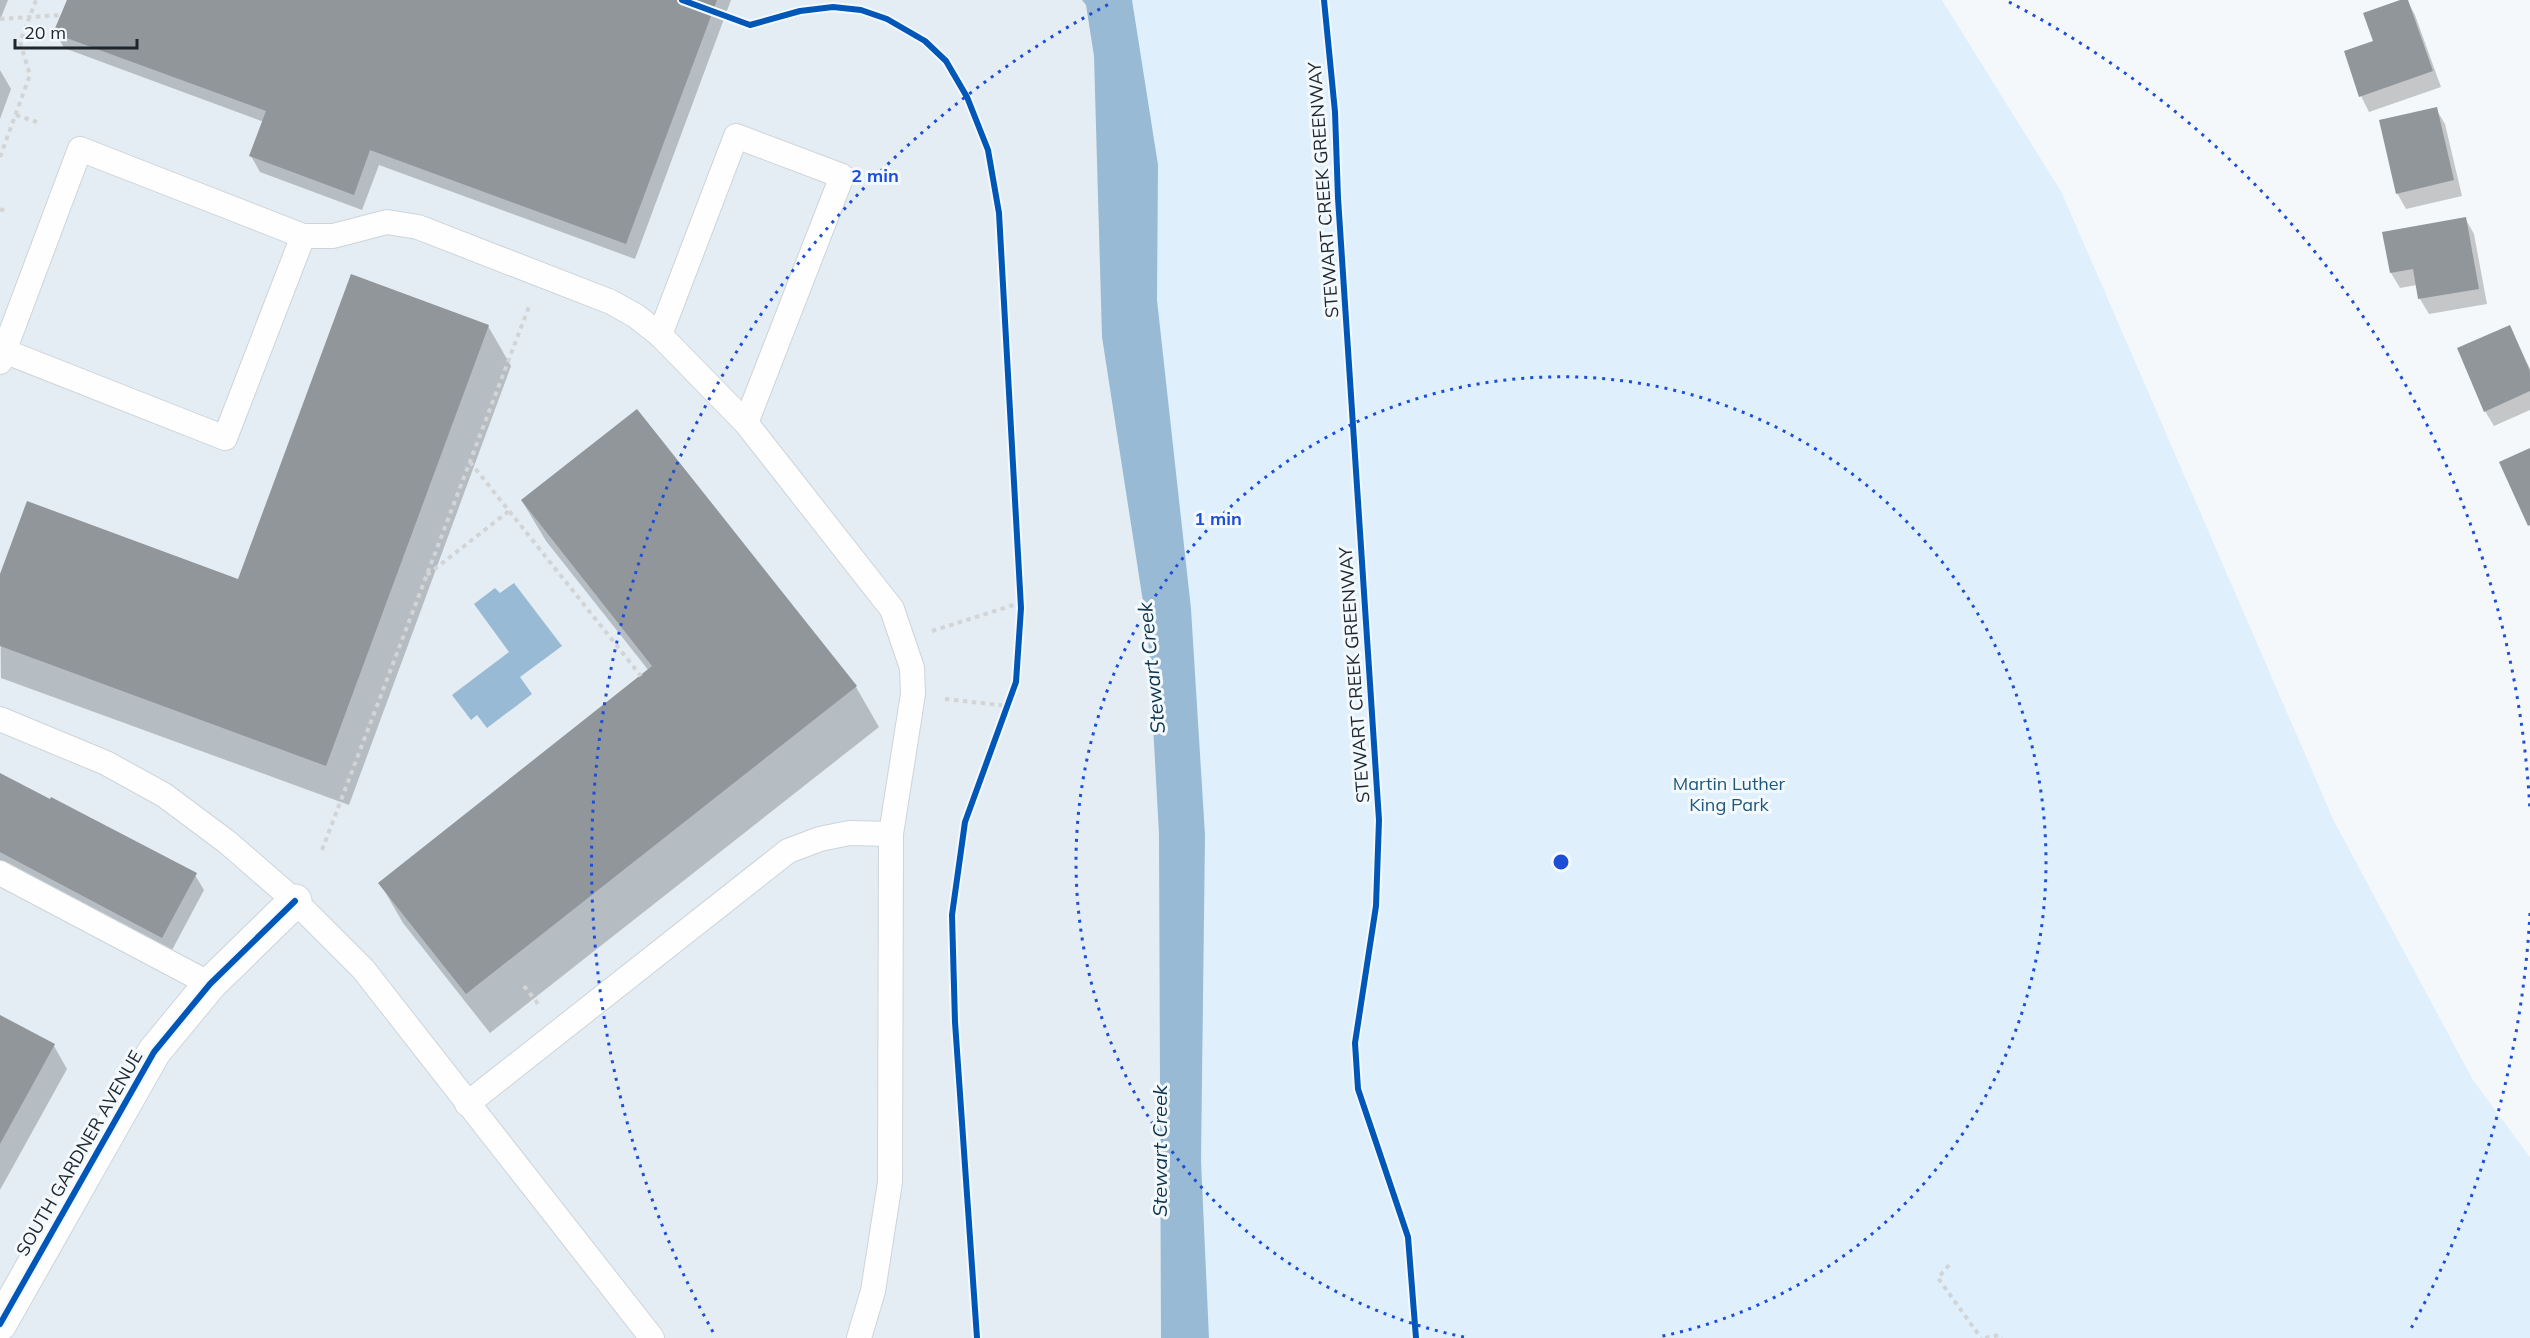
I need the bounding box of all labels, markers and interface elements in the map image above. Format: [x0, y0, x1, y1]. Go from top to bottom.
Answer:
scale bar [15, 12, 136, 50]
text: 20 m [24, 21, 66, 44]
street label: STEWART CREEK GREENWAY [1303, 60, 1343, 319]
text: 2 min [851, 164, 899, 187]
text: 1 min [1194, 507, 1242, 530]
street label: STEWART CREEK GREENWAY [1334, 545, 1374, 804]
water label: Stewart Creek [1132, 600, 1170, 735]
park label: Martin Luther King Park [1673, 772, 1786, 816]
centre of rings [1551, 852, 1571, 872]
street label: SOUTH GARDNER AVENUE [11, 1046, 147, 1260]
water label: Stewart Creek [1147, 1084, 1172, 1217]

